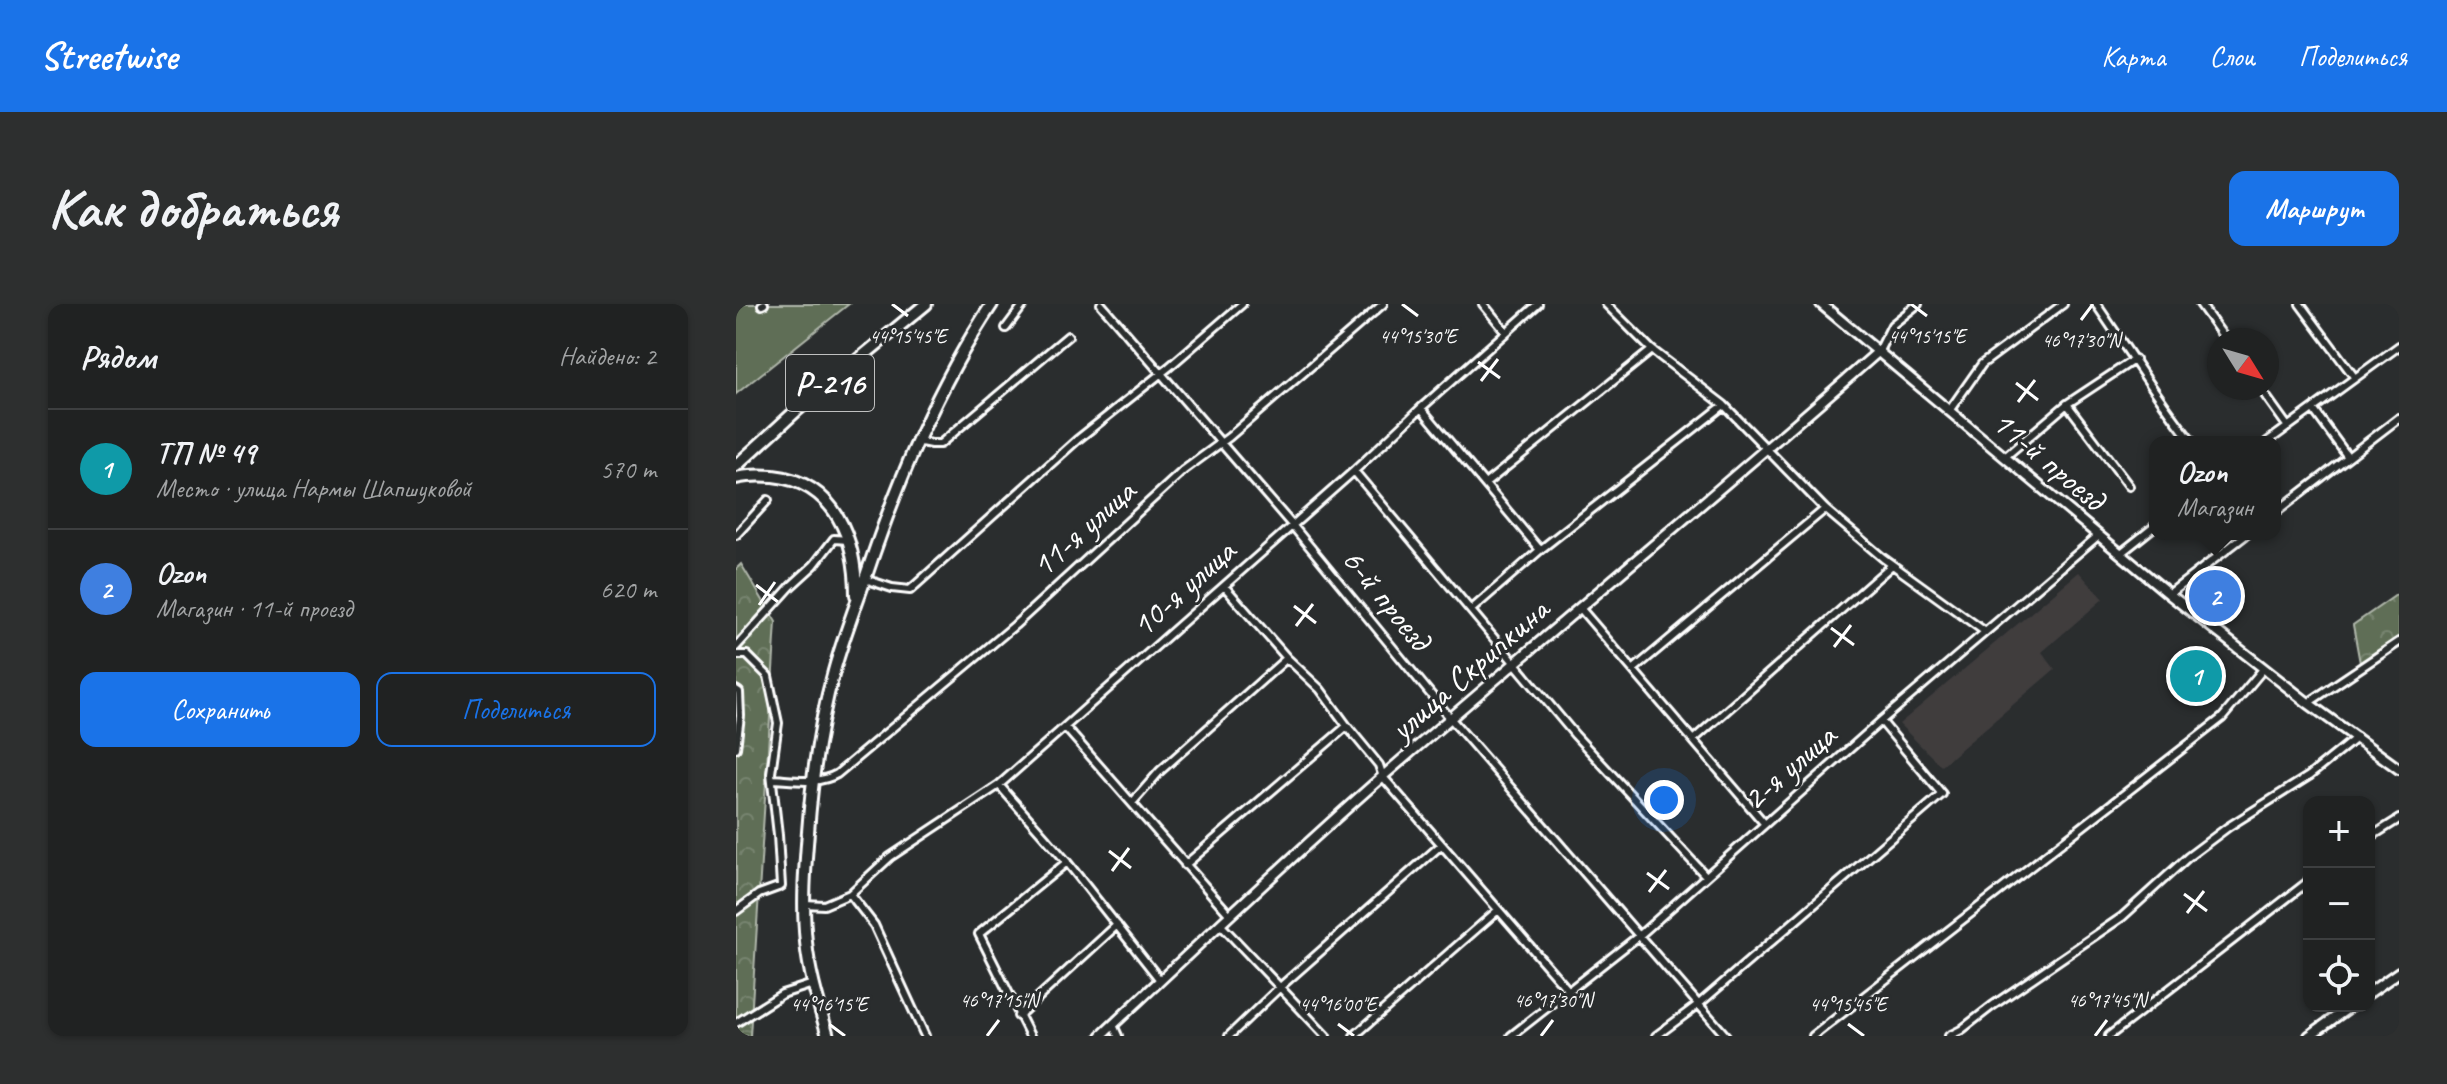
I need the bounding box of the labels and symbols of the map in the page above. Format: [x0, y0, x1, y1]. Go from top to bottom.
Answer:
text: 44°15'45"E [869, 324, 949, 349]
text: 44°15'30"E [1379, 324, 1459, 349]
text: 44°15'15"E [1888, 324, 1968, 349]
text: 46°17'30"N [2042, 328, 2123, 353]
north arrow [2207, 328, 2279, 400]
road number: Р-216 [786, 355, 874, 411]
street label: 11-й проезд [1984, 400, 2117, 522]
street label: 11-я улица [1022, 469, 1146, 586]
street label: 10-я улица [1122, 529, 1246, 646]
street label: 6-й проезд [1333, 539, 1443, 661]
pin: 2 [2189, 566, 2241, 626]
street label: улица Скрипкина [1379, 586, 1560, 751]
pin: 1 [2170, 646, 2222, 706]
street label: 2-я улица [1733, 713, 1846, 819]
your location [1644, 780, 1684, 820]
text: 46°17'15"N [960, 988, 1041, 1013]
text: 46°17'30"N [1514, 988, 1595, 1013]
text: 46°17'45"N [2068, 988, 2149, 1013]
text: 44°16'15"E [790, 992, 870, 1017]
text: 44°16'00"E [1299, 992, 1379, 1017]
text: 44°15'45"E [1809, 992, 1889, 1017]

